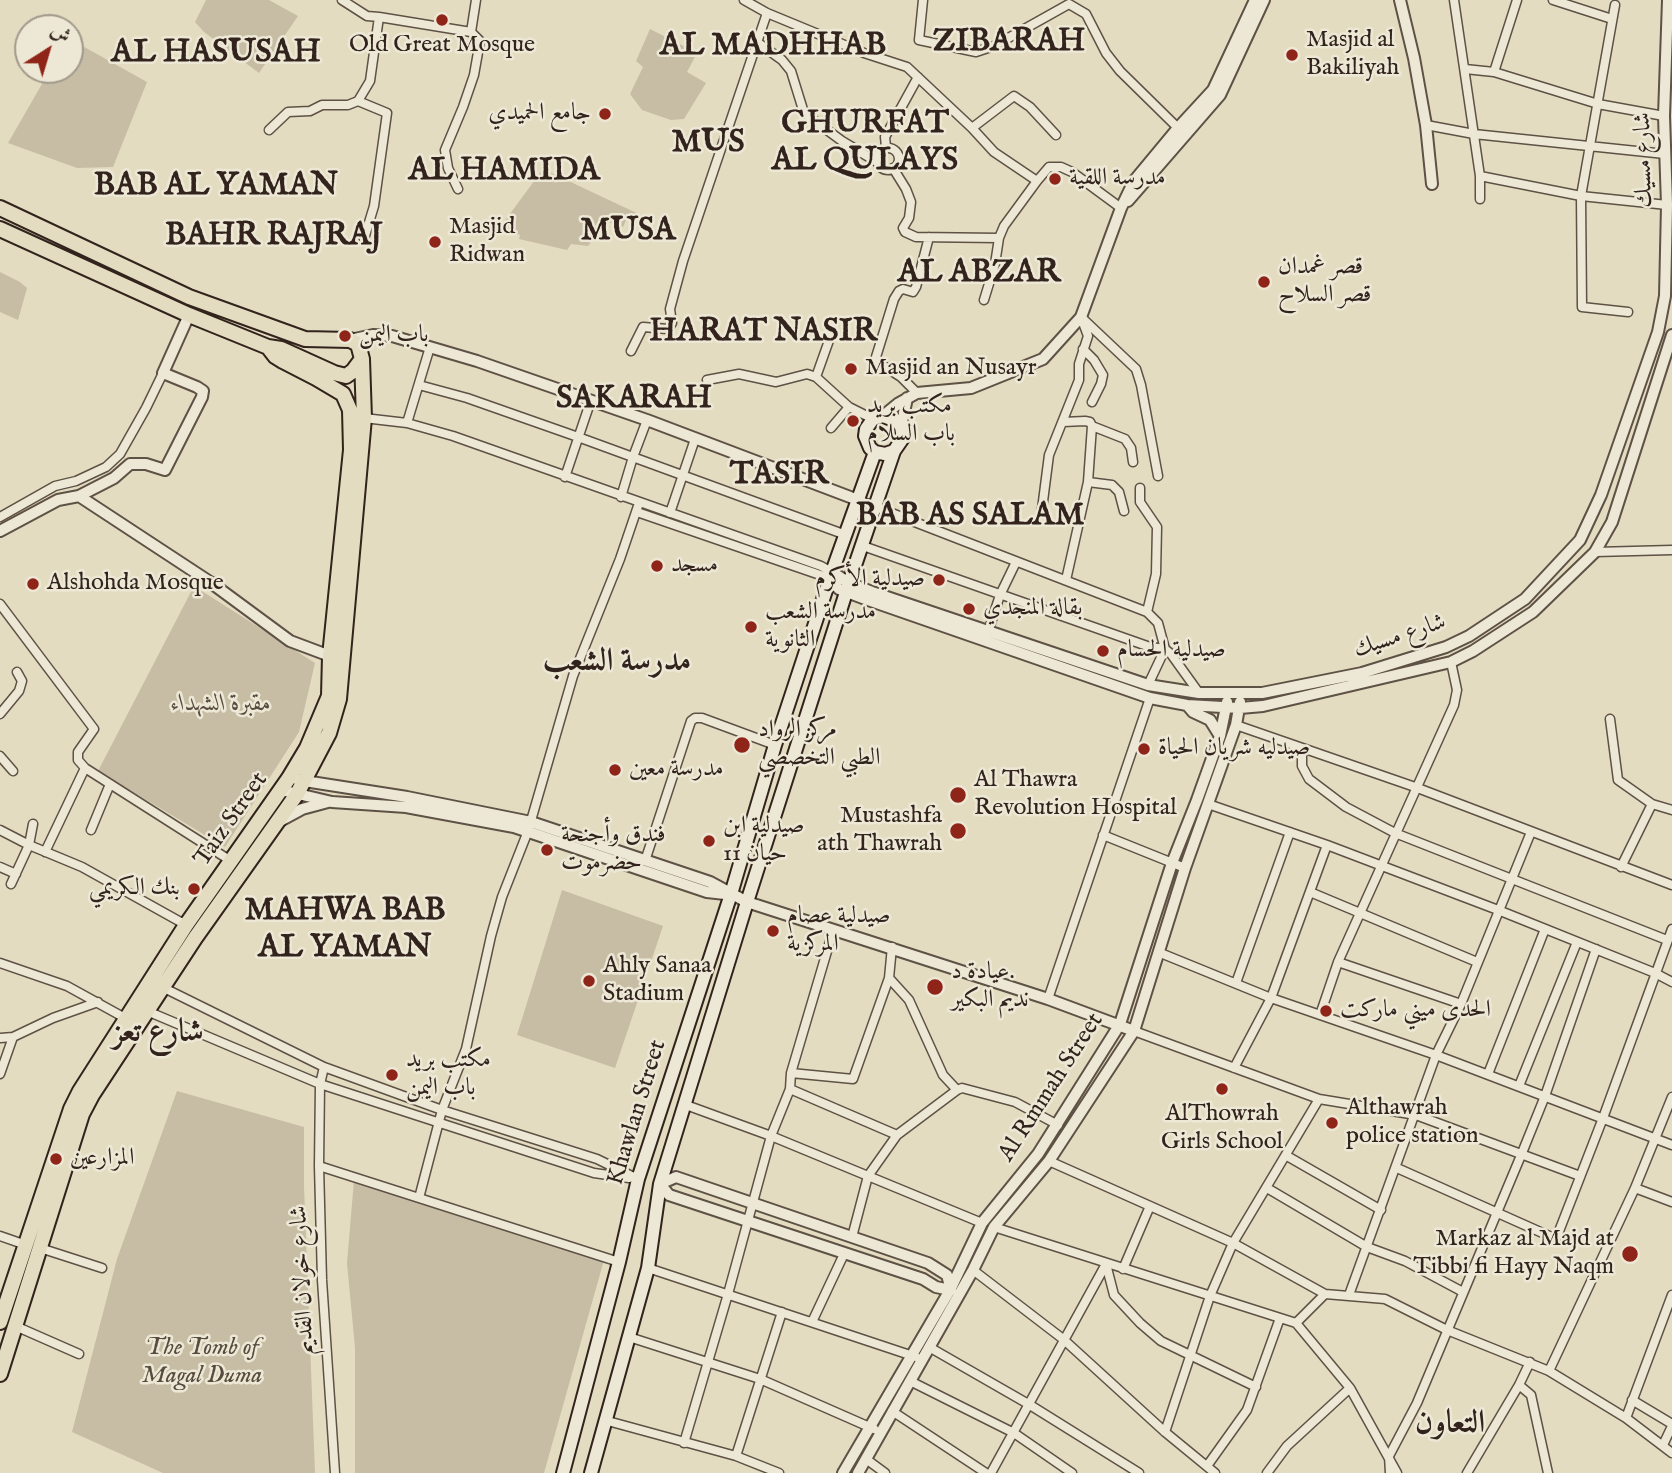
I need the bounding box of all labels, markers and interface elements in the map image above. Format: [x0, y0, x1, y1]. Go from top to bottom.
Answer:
marker: Old Great Mosque [434, 12, 450, 28]
north arrow [14, 14, 84, 84]
text: ش [46, 19, 75, 49]
district label: ZIBARAH [927, 24, 1091, 62]
place label: Masjid al Bakiliyah [1306, 27, 1399, 83]
district label: AL MADHHAB [651, 28, 895, 66]
place label: Old Great Mosque [349, 32, 535, 60]
district label: AL HASUSAH [103, 35, 329, 73]
marker: Masjid al Bakiliyah [1284, 47, 1300, 63]
place label: جامع الحميدي [488, 100, 591, 128]
marker: جامع الحميدي [597, 106, 613, 122]
district label: GHURFAT AL QULAYS [764, 106, 966, 181]
street label: شارع مسيك [1630, 112, 1660, 208]
district label: MUS [669, 125, 747, 163]
district label: AL HAMIDA [401, 153, 607, 191]
place label: مدرسة اللقية [1069, 165, 1166, 193]
district label: BAB AL YAMAN [83, 168, 349, 206]
marker: مدرسة اللقية [1047, 171, 1063, 187]
district label: MUSA [577, 213, 679, 251]
place label: Masjid Ridwan [449, 214, 525, 270]
district label: BAHR RAJRAJ [155, 218, 393, 256]
marker: Masjid Ridwan [427, 234, 443, 250]
place label: قصر غمدان قصر السلاح [1278, 254, 1371, 310]
district label: AL ABZAR [891, 255, 1067, 293]
marker: قصر غمدان قصر السلاح [1256, 274, 1272, 290]
district label: HARAT NASIR [640, 314, 886, 352]
place label: باب اليمن [359, 322, 429, 350]
marker: باب اليمن [337, 328, 353, 344]
place label: Masjid an Nusayr [865, 355, 1037, 383]
marker: Masjid an Nusayr [843, 361, 859, 377]
district label: SAKARAH [550, 381, 718, 419]
place label: مكتب بريد باب السلام [867, 393, 955, 449]
marker: مكتب بريد باب السلام [845, 413, 861, 429]
district label: TASIR [725, 457, 833, 495]
district label: BAB AS SALAM [845, 498, 1095, 536]
place label: مسجد [671, 552, 718, 580]
marker: مسجد [649, 558, 665, 574]
place label: صيدلية الأكرم [815, 566, 925, 594]
place label: Alshohda Mosque [47, 570, 224, 598]
marker: صيدلية الأكرم [931, 572, 947, 588]
marker: Alshohda Mosque [25, 576, 41, 592]
place label: بقالة المنجدي [983, 595, 1082, 623]
place label: مدرسة الشعب الثانوية [765, 599, 876, 655]
marker: بقالة المنجدي [961, 601, 977, 617]
street label: شارع مسيك [1350, 609, 1450, 665]
marker: مدرسة الشعب الثانوية [743, 619, 759, 635]
place label: صيدلية الحسام [1117, 637, 1226, 665]
marker: صيدلية الحسام [1095, 643, 1111, 659]
district label: مدرسة الشعب [543, 644, 691, 682]
park label: مقبرة الشهداء [171, 691, 271, 719]
place label: مركز الرواد الطبي التخصصي [758, 717, 880, 773]
marker: مركز الرواد الطبي التخصصي [732, 735, 752, 755]
place label: صيدليه شريان الحياة [1158, 735, 1310, 763]
marker: صيدليه شريان الحياة [1136, 741, 1152, 757]
place label: مدرسة معين [629, 756, 724, 784]
marker: مدرسة معين [607, 762, 623, 778]
street label: Taiz Street [189, 767, 275, 873]
place label: Al Thawra Revolution Hospital [974, 767, 1177, 823]
marker: Al Thawra Revolution Hospital [948, 785, 968, 805]
place label: Mustashfa ath Thawrah [817, 803, 942, 859]
place label: صيدلية ابن حيان 11 [723, 813, 804, 869]
marker: Mustashfa ath Thawrah [948, 821, 968, 841]
place label: فندق وأجنحة حضرموت [561, 822, 666, 878]
marker: صيدلية ابن حيان 11 [701, 833, 717, 849]
marker: فندق وأجنحة حضرموت [539, 842, 555, 858]
place label: بنك الكريمي [89, 875, 180, 903]
marker: بنك الكريمي [186, 881, 202, 897]
district label: MAHWA BAB AL YAMAN [237, 893, 453, 968]
place label: صيدلية عصام المركزية [787, 903, 890, 959]
marker: صيدلية عصام المركزية [765, 923, 781, 939]
place label: Ahly Sanaa Stadium [603, 953, 712, 1009]
place label: عيادة د. نديم البكير [951, 959, 1029, 1015]
marker: Ahly Sanaa Stadium [581, 973, 597, 989]
marker: عيادة د. نديم البكير [925, 977, 945, 997]
place label: الحدى ميني ماركت [1340, 997, 1491, 1025]
marker: الحدى ميني ماركت [1318, 1003, 1334, 1019]
street label: Al Rmmah Street [993, 1008, 1111, 1168]
district label: شارع تعز [112, 1015, 204, 1053]
street label: Khawlan Street [602, 1037, 674, 1189]
place label: مكتب بريد باب اليمن [406, 1047, 491, 1103]
marker: مكتب بريد باب اليمن [384, 1067, 400, 1083]
marker: AlThowrah Girls School [1214, 1081, 1230, 1097]
place label: Althawrah police station [1346, 1095, 1479, 1151]
place label: AlThowrah Girls School [1161, 1101, 1283, 1157]
marker: Althawrah police station [1324, 1115, 1340, 1131]
place label: المزارعين [70, 1145, 134, 1173]
marker: المزارعين [48, 1151, 64, 1167]
street label: شارع خولان القديم [286, 1205, 322, 1355]
place label: Markaz al Majd at Tibbi fi Hayy Naqm [1413, 1226, 1614, 1282]
marker: Markaz al Majd at Tibbi fi Hayy Naqm [1620, 1244, 1640, 1264]
park label: The Tomb of Magal Duma [142, 1335, 262, 1391]
district label: التعاون [1415, 1406, 1485, 1444]

